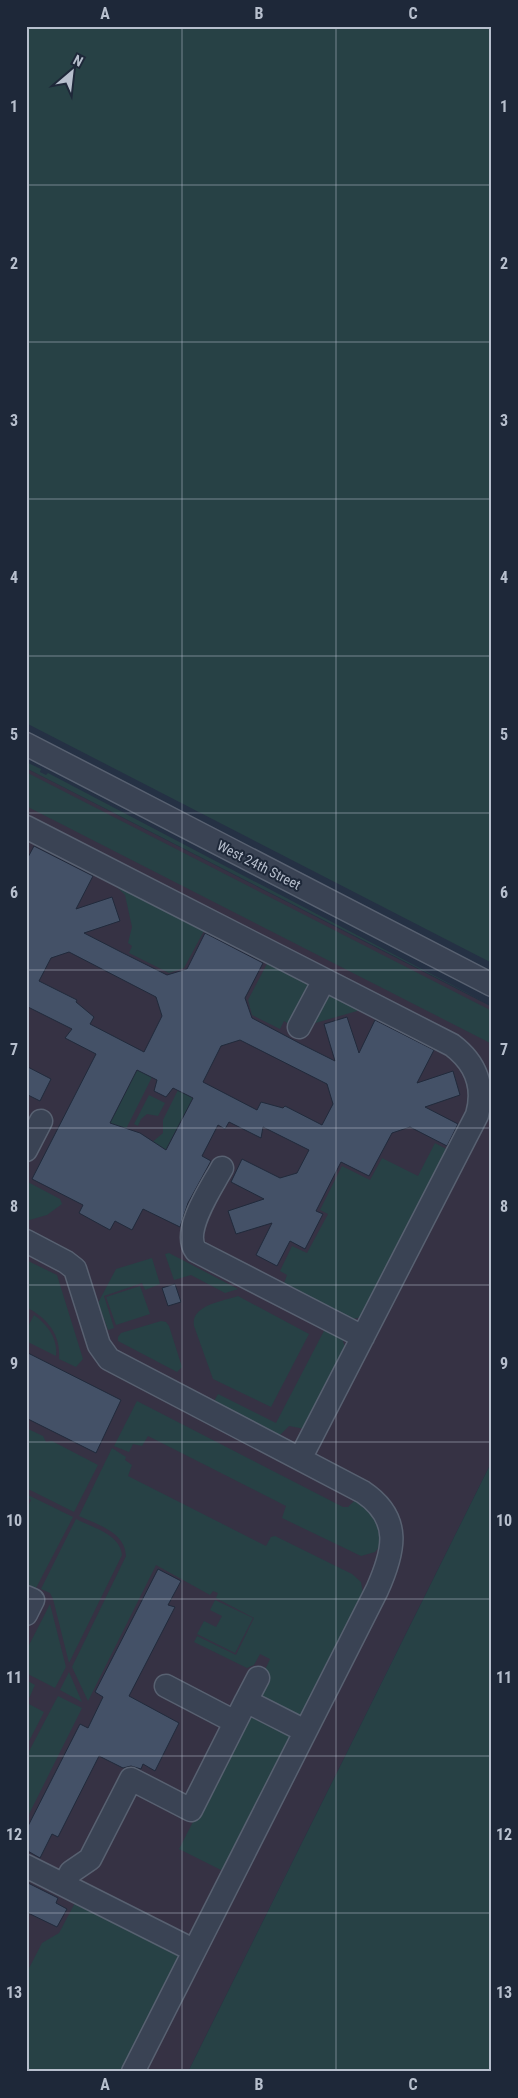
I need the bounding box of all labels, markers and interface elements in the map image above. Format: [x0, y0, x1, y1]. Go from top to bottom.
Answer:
text: A [100, 4, 110, 23]
text: B [255, 4, 264, 23]
text: C [408, 4, 418, 23]
north arrow [48, 48, 98, 98]
text: N [71, 51, 86, 70]
text: 1 [10, 97, 18, 116]
text: 1 [500, 97, 508, 116]
text: 2 [10, 254, 18, 273]
text: 2 [500, 254, 508, 273]
text: 3 [10, 411, 18, 430]
text: 3 [500, 411, 508, 430]
text: 4 [10, 568, 18, 587]
text: 4 [500, 568, 508, 587]
text: 5 [10, 725, 18, 744]
text: 5 [500, 725, 508, 744]
street label: West 24th Street [215, 837, 303, 893]
text: 6 [10, 883, 18, 902]
text: 6 [500, 883, 508, 902]
text: 7 [10, 1040, 18, 1059]
text: 7 [500, 1040, 508, 1059]
text: 8 [10, 1197, 18, 1216]
text: 8 [500, 1197, 508, 1216]
text: 9 [10, 1354, 18, 1373]
text: 9 [500, 1354, 508, 1373]
text: 10 [6, 1511, 22, 1530]
text: 10 [496, 1511, 512, 1530]
text: 11 [6, 1668, 22, 1687]
text: 11 [496, 1668, 512, 1687]
text: 12 [6, 1825, 22, 1844]
text: 12 [496, 1825, 512, 1844]
text: 13 [6, 1983, 22, 2002]
text: 13 [496, 1983, 512, 2002]
text: A [100, 2075, 110, 2094]
text: B [255, 2075, 264, 2094]
text: C [408, 2075, 418, 2094]

